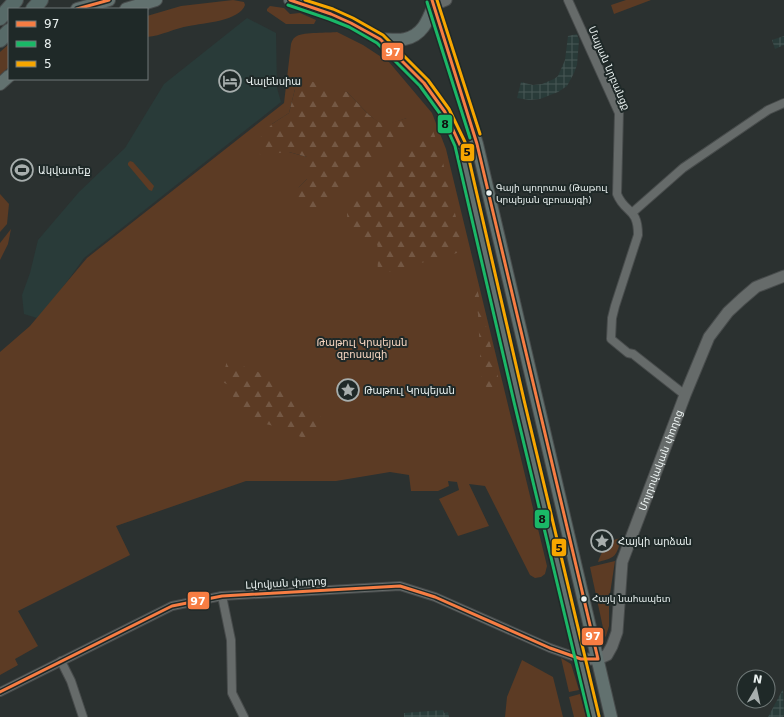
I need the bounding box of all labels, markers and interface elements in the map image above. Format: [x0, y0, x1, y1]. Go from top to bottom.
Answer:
legend [8, 8, 148, 80]
text: 97 [44, 17, 59, 31]
street label: Մալյան նրբանցք [586, 24, 632, 112]
text: 8 [44, 37, 52, 51]
line badge: 97 [381, 42, 404, 61]
text: 97 [385, 46, 401, 59]
text: 5 [44, 57, 52, 71]
hotel icon: Վալենսիա [217, 68, 243, 94]
place label: Վալենսիա [246, 76, 301, 87]
line badge: 8 [437, 114, 453, 134]
text: 8 [441, 118, 449, 131]
line badge: 5 [460, 143, 475, 162]
text: 5 [463, 146, 471, 159]
sports icon: Ակվատեք [9, 157, 35, 183]
place label: Ակվատեք [38, 165, 91, 176]
place label: Գայի պողոտա (Թաթուլ Կրպեյան զբոսայգի) [496, 183, 608, 205]
marker: Գայի պողոտա (Թաթուլ Կրպեյան զբոսայգի) [484, 188, 494, 198]
park label: Թաթուլ Կրպեյան զբոսայգի [317, 337, 407, 360]
place icon: Թաթուլ Կրպեյան [335, 377, 361, 403]
place label: Թաթուլ Կրպեյան [364, 385, 455, 396]
street label: Մոլդովական փողոց [636, 408, 684, 512]
line badge: 8 [534, 509, 550, 529]
text: 8 [538, 513, 546, 526]
place icon: Հայկի արձան [589, 528, 615, 554]
place label: Հայկի արձան [618, 536, 692, 547]
line badge: 5 [551, 538, 567, 557]
text: 5 [555, 542, 563, 555]
street label: Լվովյան փողոց [245, 575, 327, 591]
line badge: 97 [187, 591, 210, 610]
marker: Հայկ նահապետ [579, 594, 589, 604]
place label: Հայկ նահապետ [592, 594, 670, 604]
text: 97 [190, 595, 206, 608]
line badge: 97 [581, 627, 604, 646]
text: 97 [585, 630, 601, 643]
north arrow [736, 669, 776, 709]
text: N [752, 672, 763, 687]

